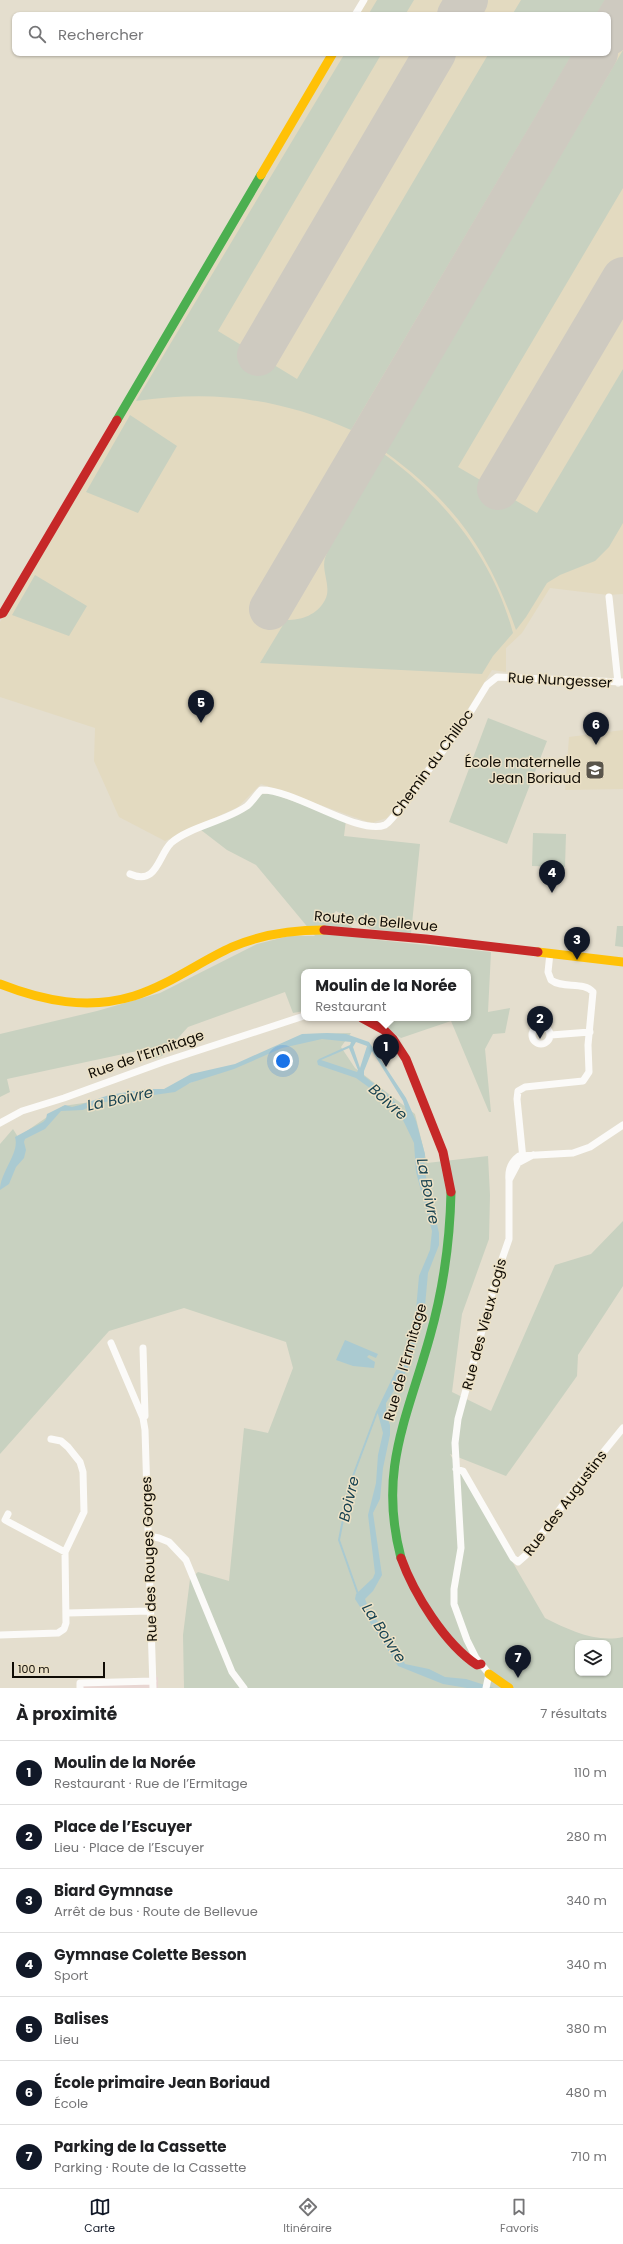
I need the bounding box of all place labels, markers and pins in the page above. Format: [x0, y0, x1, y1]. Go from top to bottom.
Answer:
pin: 5 [188, 690, 214, 723]
pin: 6 [583, 712, 609, 745]
place label: École maternelle Jean Boriaud [464, 752, 581, 788]
school or university icon: École maternelle Jean Boriaud [584, 759, 606, 781]
pin: 4 [539, 860, 565, 893]
pin: 3 [564, 927, 590, 960]
pin: 2 [527, 1006, 553, 1039]
pin: 1 [373, 1034, 399, 1067]
pin: 7 [505, 1645, 531, 1678]

